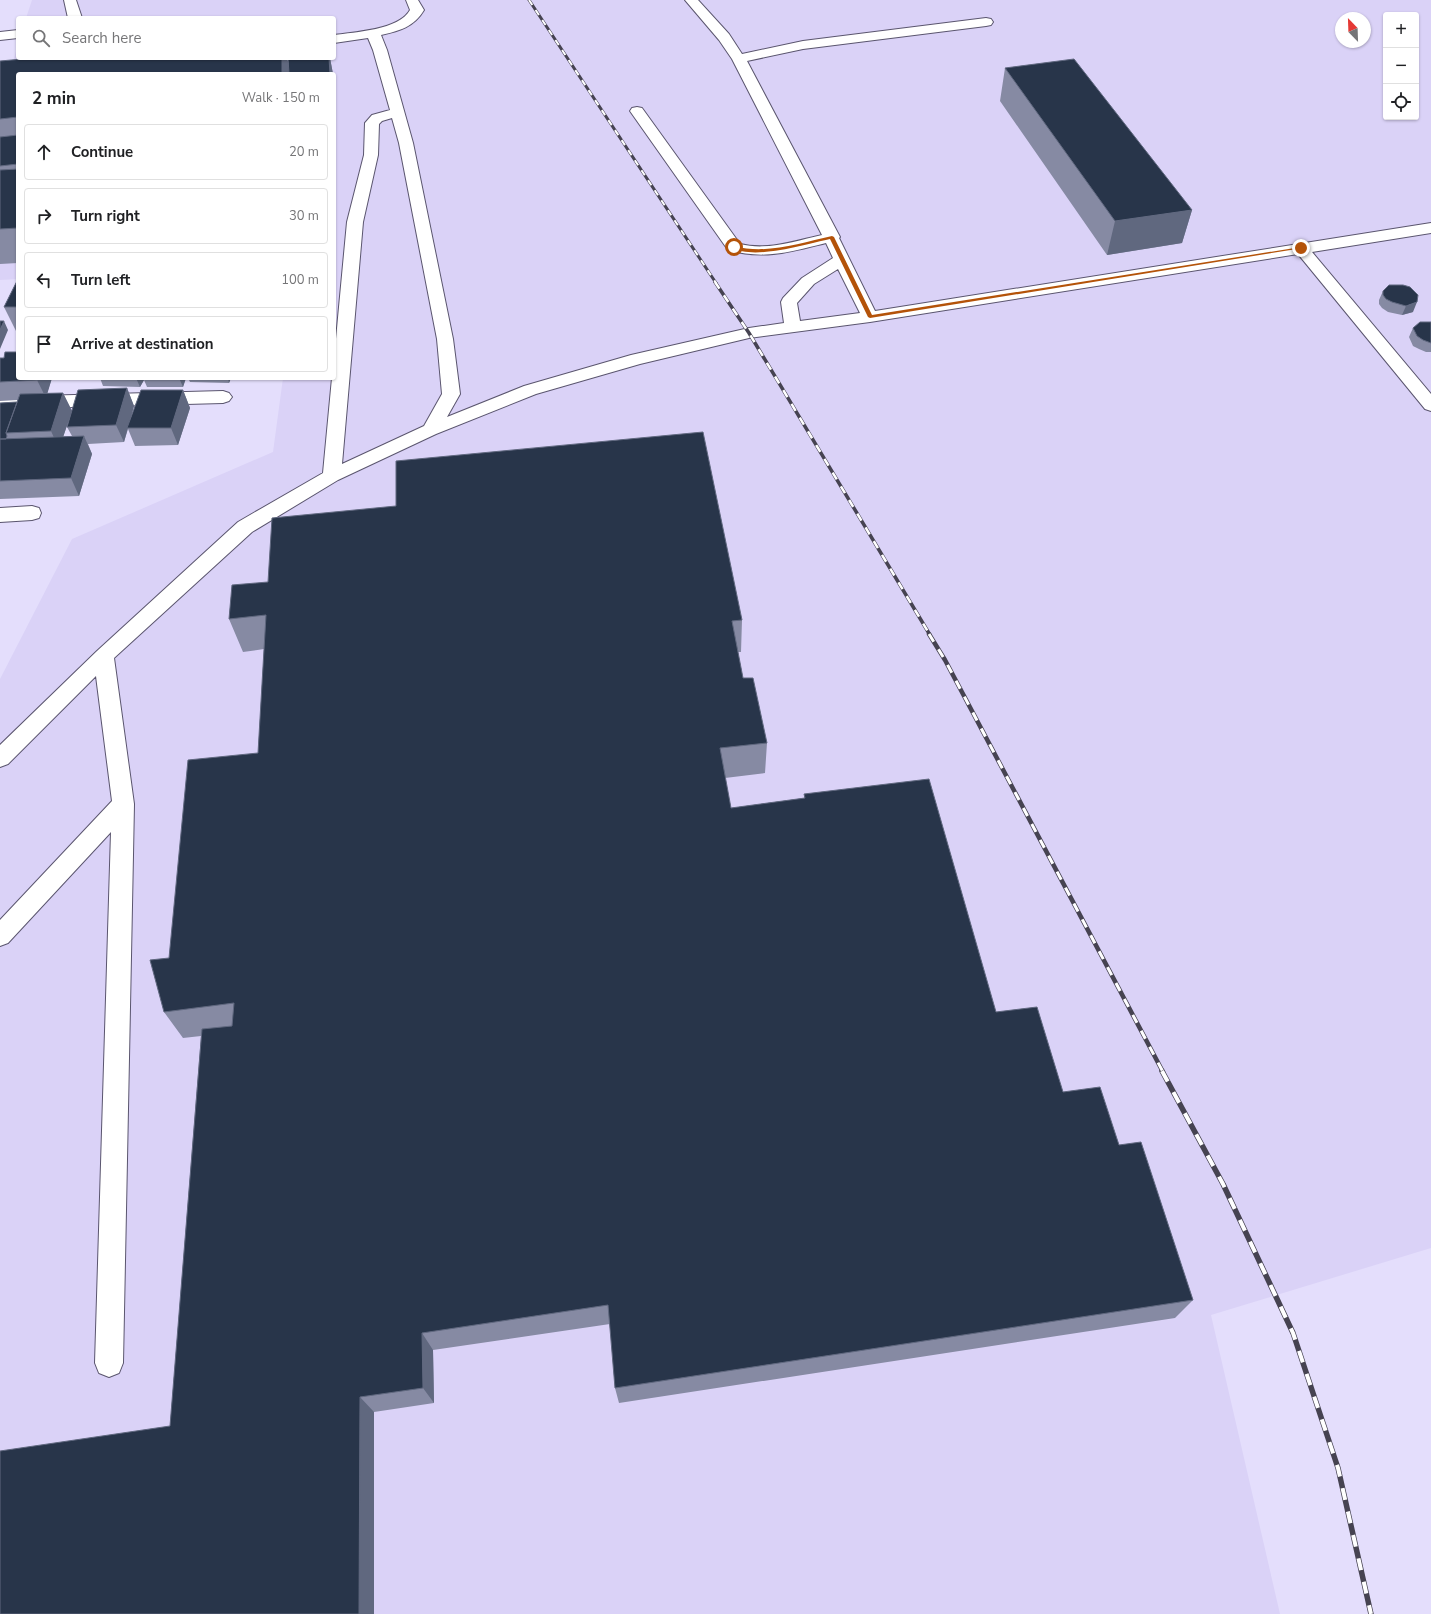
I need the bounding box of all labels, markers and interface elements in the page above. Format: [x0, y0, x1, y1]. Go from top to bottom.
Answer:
north arrow [1335, 12, 1371, 48]
map controls [1383, 12, 1419, 120]
button: + [1383, 12, 1419, 48]
search box [16, 16, 336, 60]
icon: search [30, 27, 52, 49]
text: Search here [62, 28, 142, 48]
button: − [1383, 48, 1419, 84]
button: locate [1383, 84, 1419, 120]
text: 2 min [32, 87, 76, 110]
text: Walk · 150 m [242, 89, 320, 107]
icon: ahead [33, 141, 55, 163]
text: Continue [71, 142, 133, 162]
text: 20 m [289, 143, 319, 161]
icon: right [33, 205, 55, 227]
text: Turn right [71, 206, 140, 226]
text: 30 m [289, 207, 319, 225]
route start [725, 238, 743, 256]
route end [1292, 239, 1310, 257]
icon: left [33, 269, 55, 291]
text: Turn left [71, 270, 130, 290]
text: 100 m [281, 271, 319, 289]
icon: arrive [33, 333, 55, 355]
text: Arrive at destination [71, 334, 214, 354]

